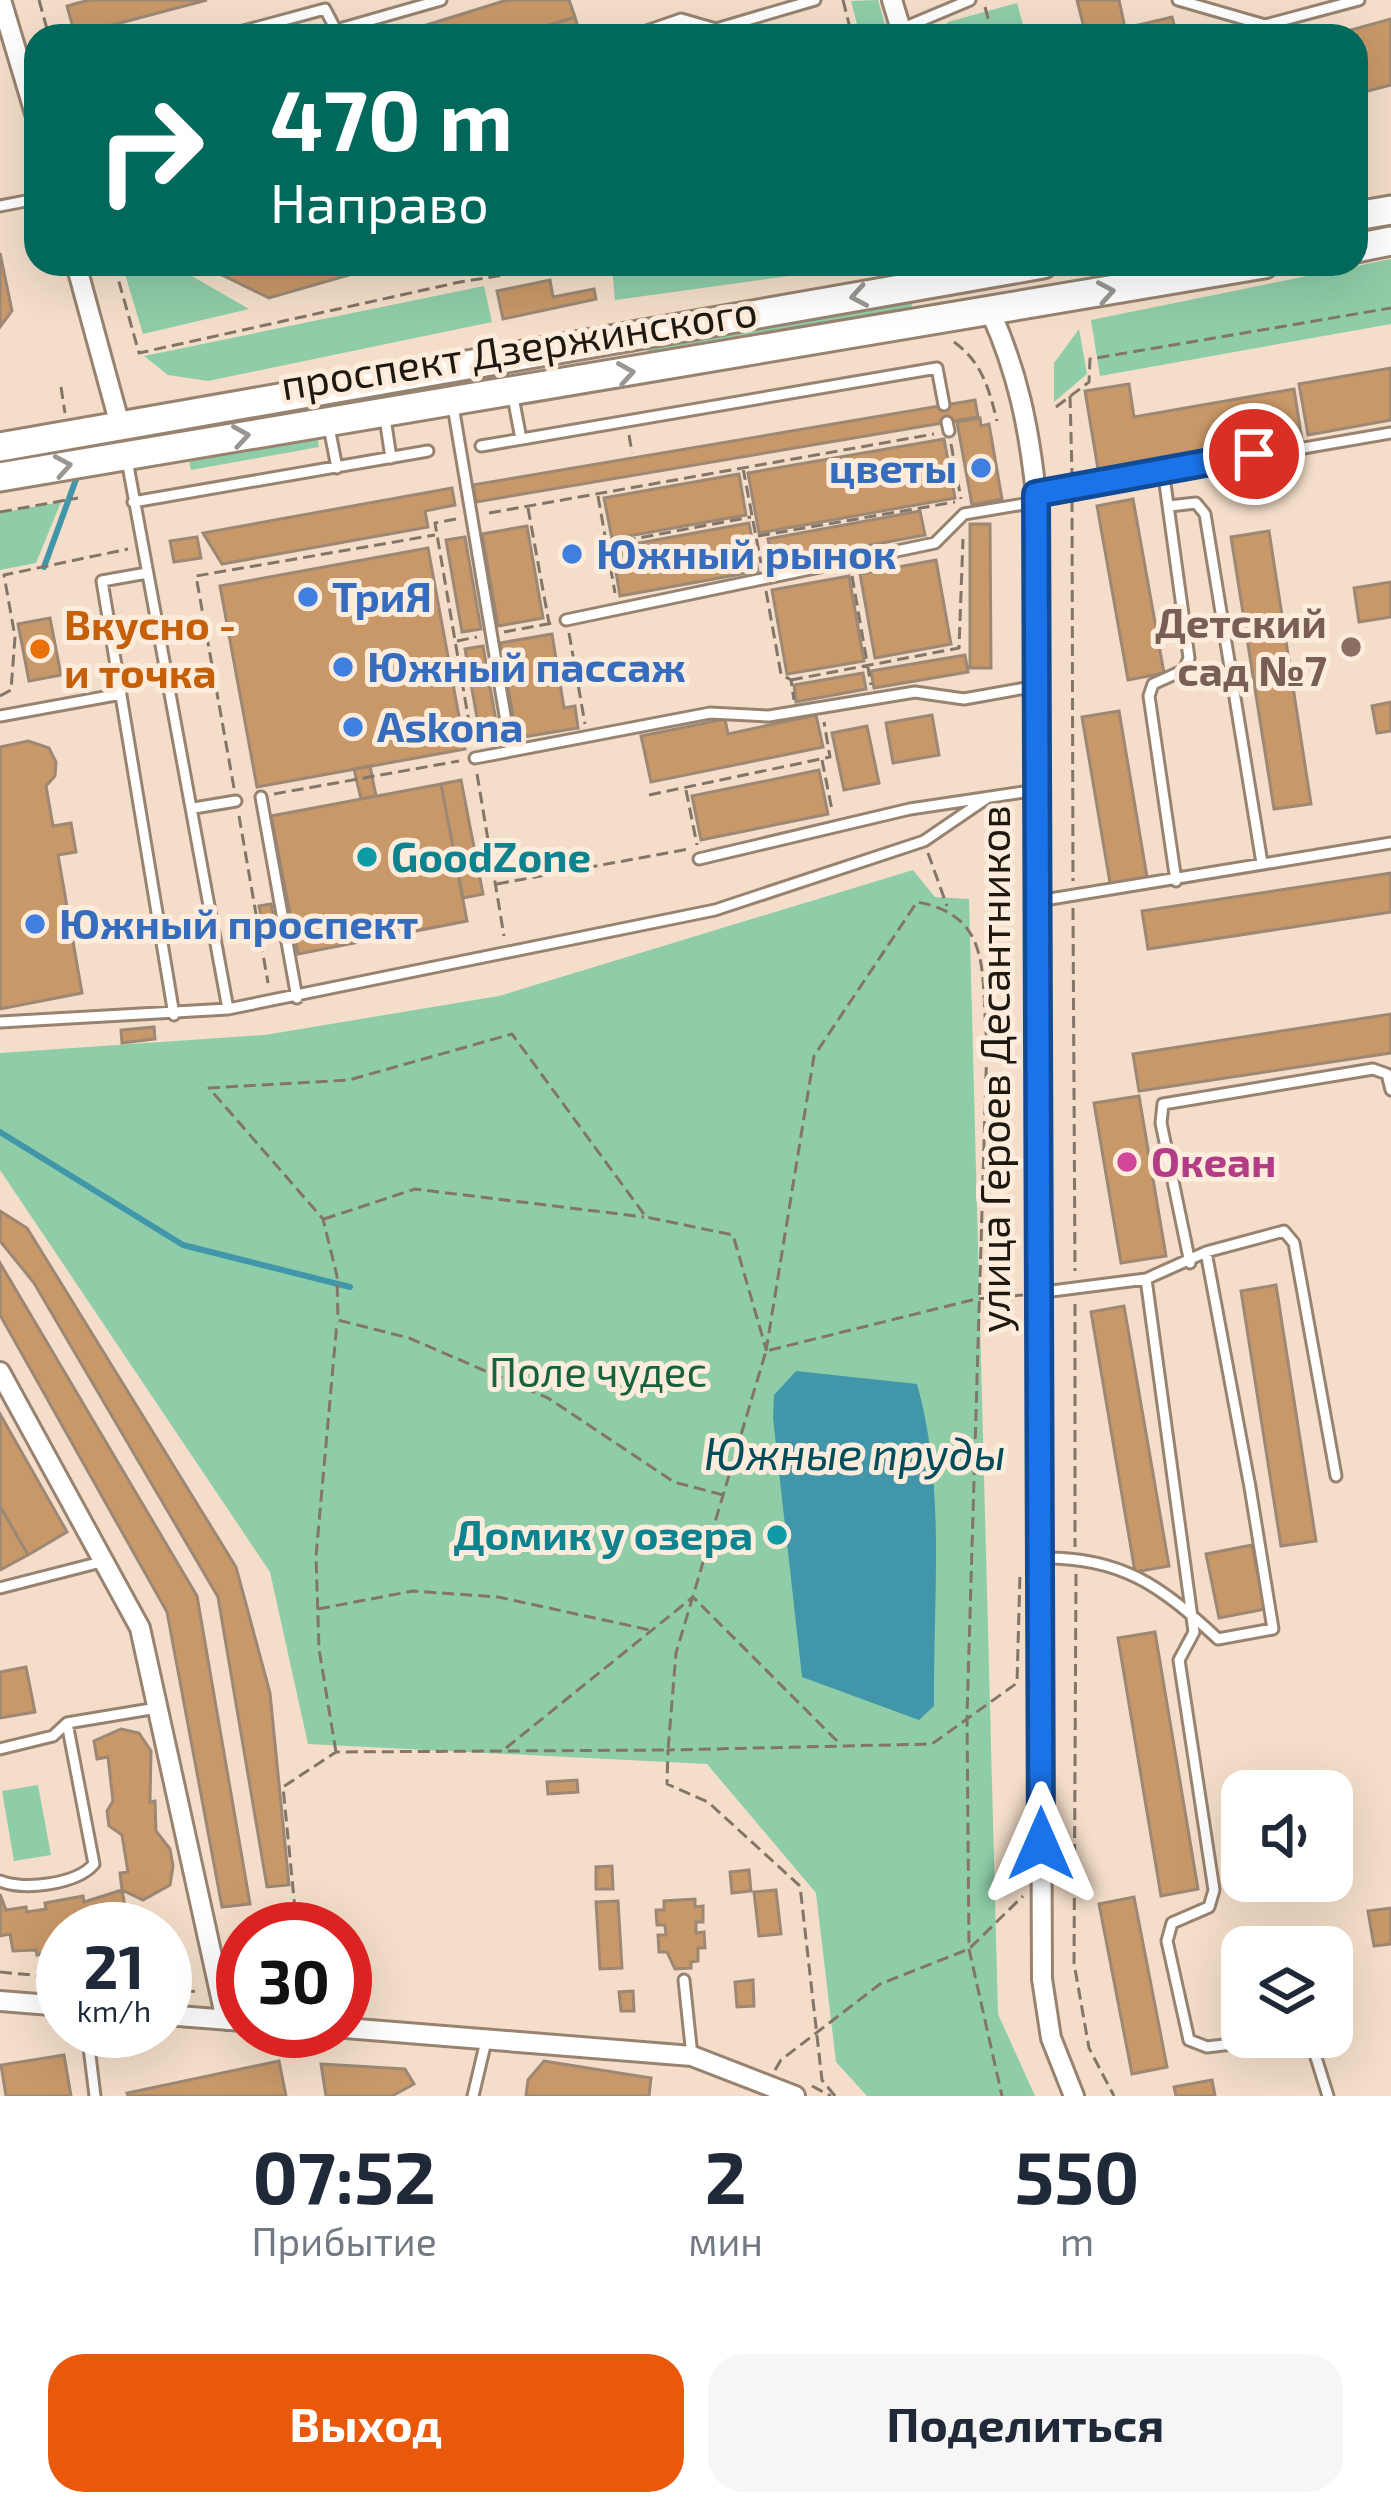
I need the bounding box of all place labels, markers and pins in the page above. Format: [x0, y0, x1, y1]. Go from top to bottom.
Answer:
pin [1203, 403, 1305, 505]
place label: цветы [829, 441, 957, 491]
marker: цветы [968, 455, 994, 481]
place label: Южный рынок [596, 527, 897, 577]
marker: Южный рынок [559, 541, 585, 567]
place label: ТриЯ [332, 570, 432, 620]
marker: ТриЯ [295, 584, 321, 610]
place label: Детский сад №7 [1155, 596, 1327, 694]
place label: Вкусно - и точка [64, 598, 236, 696]
marker: Детский сад №7 [1338, 634, 1364, 660]
marker: Вкусно - и точка [27, 636, 53, 662]
place label: Южный пассаж [367, 640, 686, 690]
marker: Южный пассаж [330, 654, 356, 680]
place label: Askona [377, 700, 523, 750]
marker: Askona [340, 714, 366, 740]
place label: GoodZone [391, 830, 591, 880]
marker: GoodZone [354, 844, 380, 870]
place label: Южный проспект [59, 897, 418, 947]
marker: Южный проспект [22, 911, 48, 937]
place label: Океан [1151, 1135, 1276, 1185]
marker: Океан [1114, 1149, 1140, 1175]
place label: Домик у озера [454, 1508, 753, 1559]
marker: Домик у озера [764, 1522, 790, 1548]

